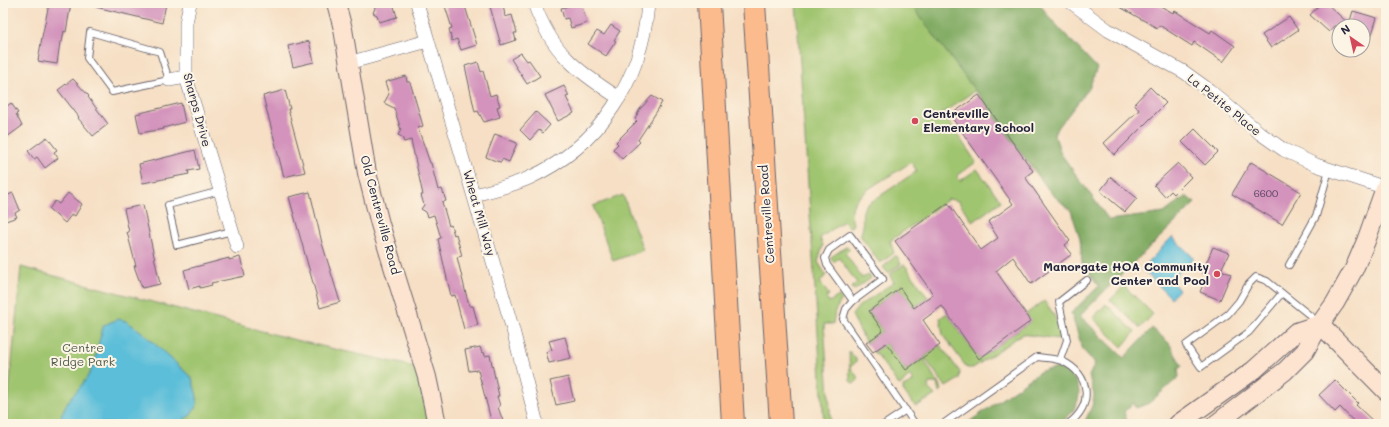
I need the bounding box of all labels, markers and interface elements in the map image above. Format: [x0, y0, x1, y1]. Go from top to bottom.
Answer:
north arrow [1331, 18, 1371, 58]
text: N [1337, 21, 1353, 38]
street label: La Petite Place [1185, 70, 1265, 139]
street label: Sharps Drive [180, 71, 216, 148]
place label: Centreville Elementary School [923, 105, 1034, 135]
marker: Centreville Elementary School [910, 116, 920, 126]
street label: Old Centreville Road [357, 153, 405, 276]
street label: Centreville Road [755, 164, 777, 264]
street label: Wheat Mill Way [460, 168, 500, 258]
house number: 6600 [1254, 186, 1278, 200]
place label: Manorgate HOA Community Center and Pool [1043, 258, 1209, 288]
marker: Manorgate HOA Community Center and Pool [1212, 269, 1222, 279]
park label: Centre Ridge Park [51, 339, 115, 369]

